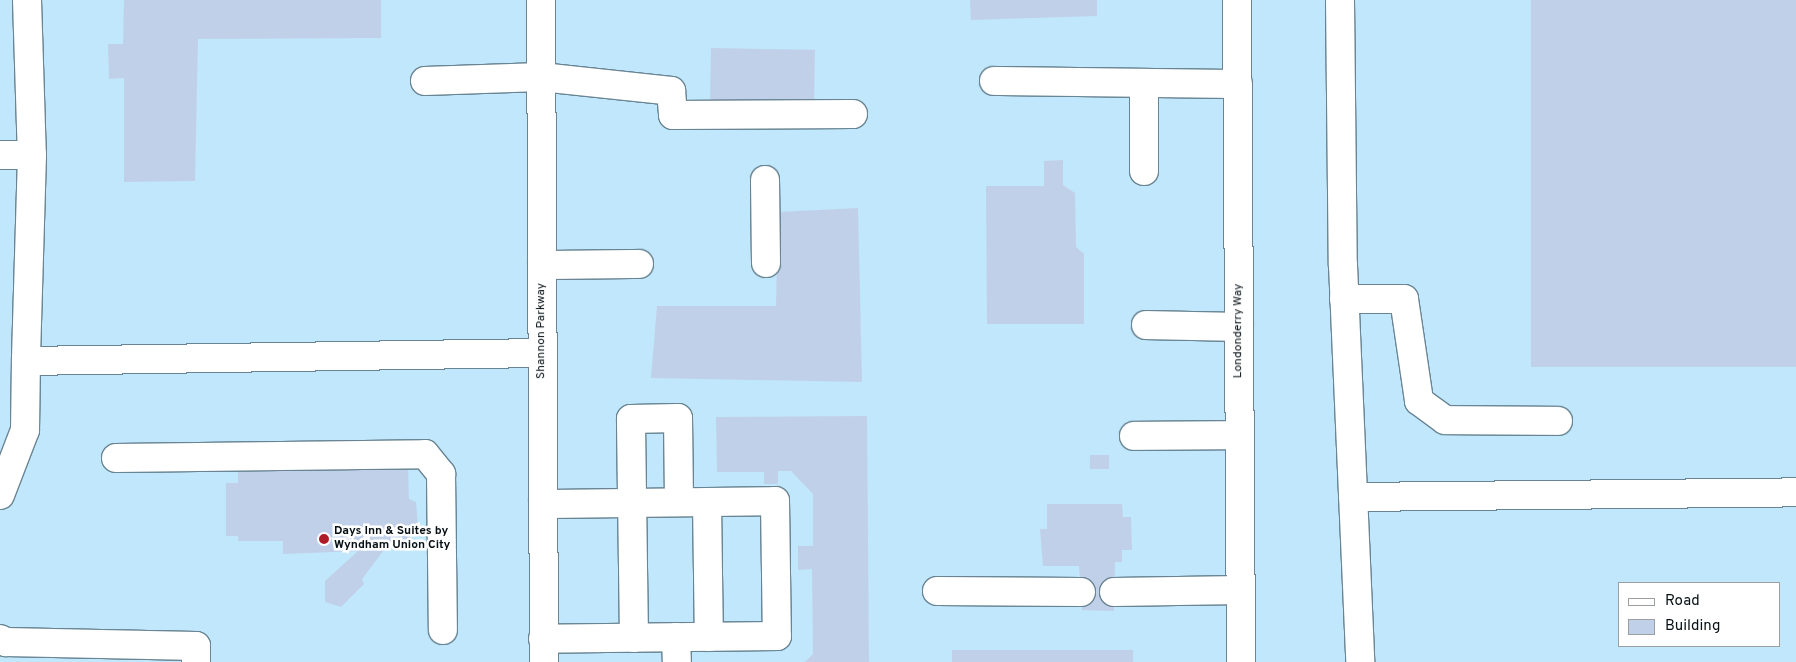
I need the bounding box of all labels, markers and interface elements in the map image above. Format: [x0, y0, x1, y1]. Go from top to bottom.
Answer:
street label: Shannon Parkway [535, 283, 549, 379]
street label: Londonderry Way [1232, 284, 1246, 378]
place label: Days Inn & Suites by Wyndham Union City [334, 525, 450, 553]
marker: Days Inn & Suites by Wyndham Union City [318, 533, 330, 545]
legend [1618, 582, 1781, 647]
text: Road [1665, 592, 1700, 611]
text: Building [1665, 617, 1720, 636]

